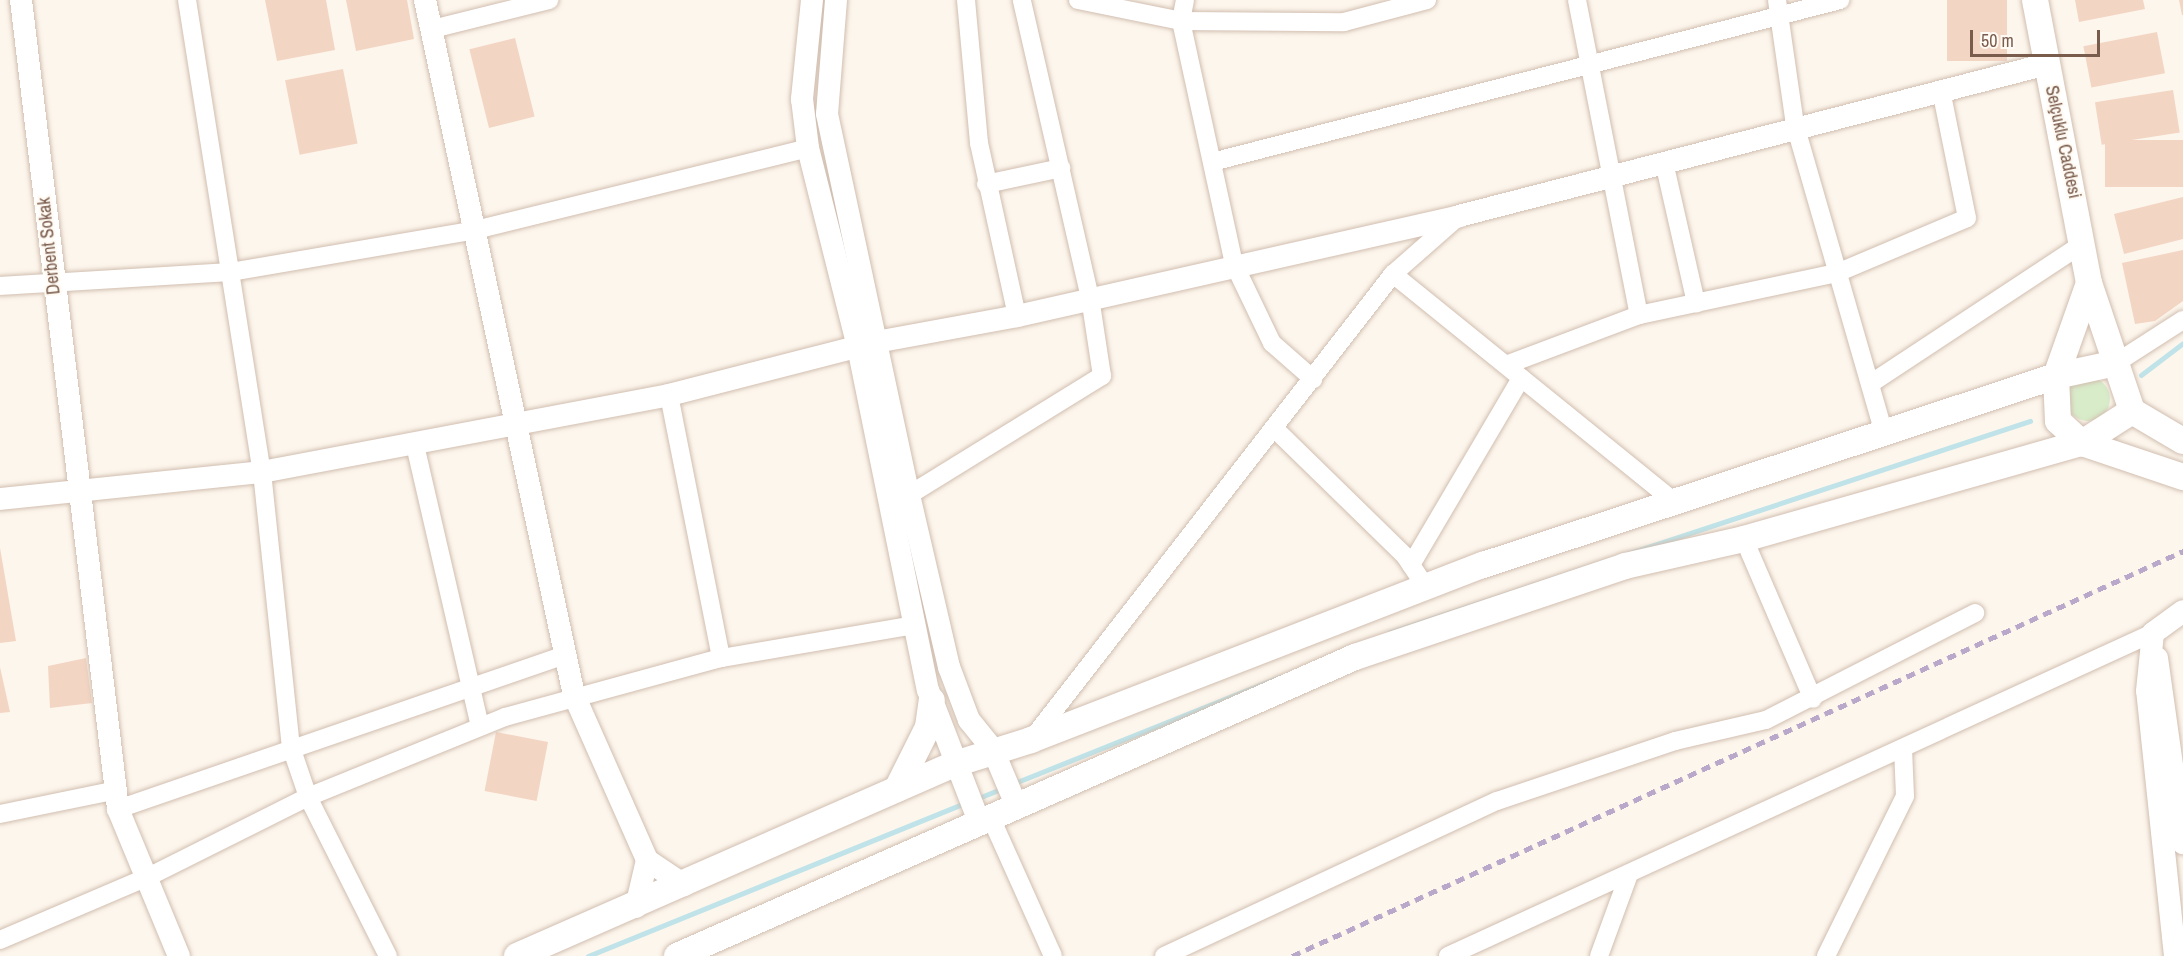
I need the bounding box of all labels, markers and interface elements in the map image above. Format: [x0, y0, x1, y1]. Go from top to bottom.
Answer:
scale bar [1973, 18, 2104, 56]
text: 50 m [1981, 28, 2014, 53]
street label: Selçuklu Caddesi [2040, 84, 2086, 200]
street label: Derbent Sokak [33, 196, 65, 296]

